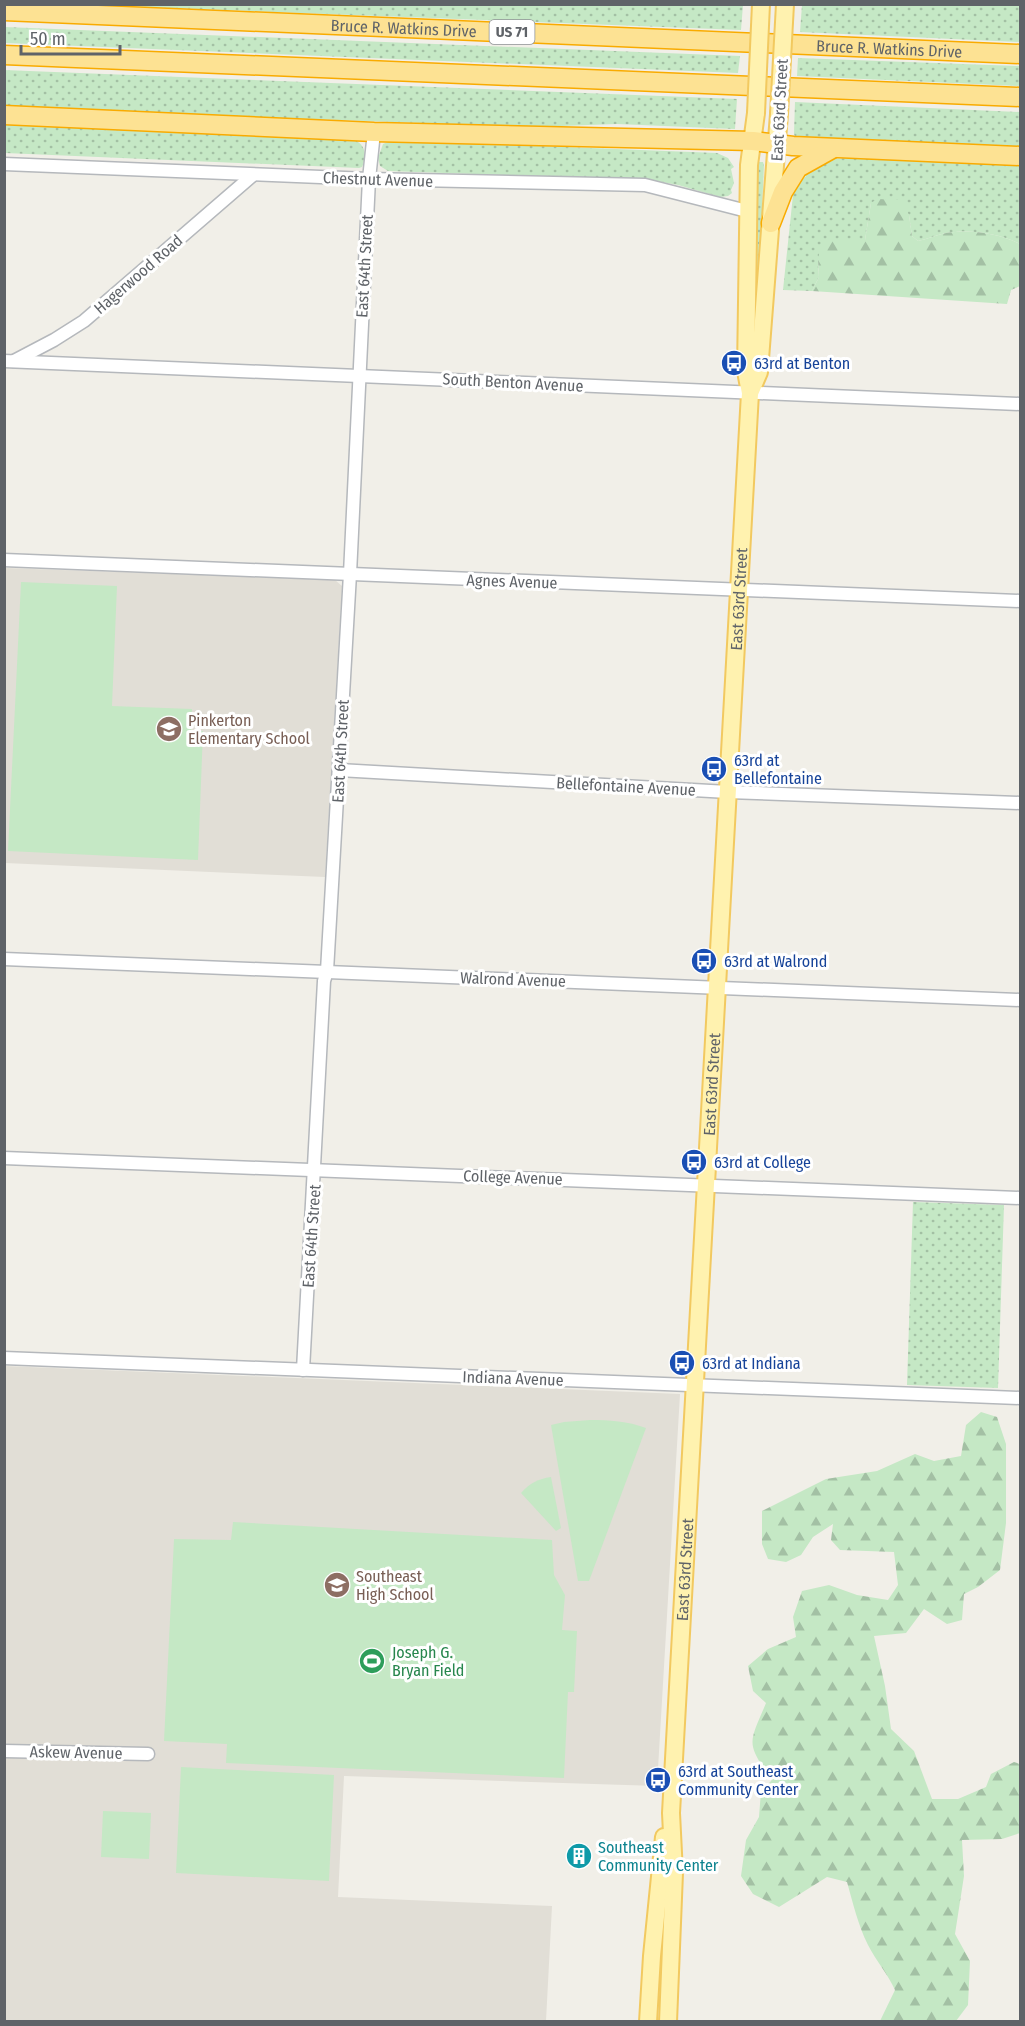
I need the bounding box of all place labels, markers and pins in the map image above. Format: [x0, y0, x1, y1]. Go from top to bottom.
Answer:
bus stop icon: 63rd at Benton [719, 348, 749, 378]
place label: 63rd at Benton [754, 354, 850, 373]
place label: Pinkerton Elementary School [188, 711, 310, 748]
school or university icon: Pinkerton Elementary School [154, 714, 184, 744]
place label: 63rd at Bellefontaine [734, 751, 822, 788]
bus stop icon: 63rd at Bellefontaine [699, 754, 729, 784]
bus stop icon: 63rd at Walrond [689, 946, 719, 976]
place label: 63rd at Walrond [724, 952, 827, 971]
bus stop icon: 63rd at College [679, 1147, 709, 1177]
place label: 63rd at College [714, 1153, 811, 1172]
bus stop icon: 63rd at Indiana [667, 1348, 697, 1378]
place label: 63rd at Indiana [702, 1354, 801, 1373]
place label: Southeast High School [356, 1567, 434, 1604]
school or university icon: Southeast High School [322, 1570, 352, 1600]
place label: Joseph G. Bryan Field [392, 1643, 464, 1680]
sports icon: Joseph G. Bryan Field [357, 1646, 387, 1676]
place label: 63rd at Southeast Community Center [678, 1762, 799, 1799]
bus stop icon: 63rd at Southeast Community Center [643, 1765, 673, 1795]
place label: Southeast Community Center [598, 1838, 719, 1875]
building icon: Southeast Community Center [564, 1841, 594, 1871]

